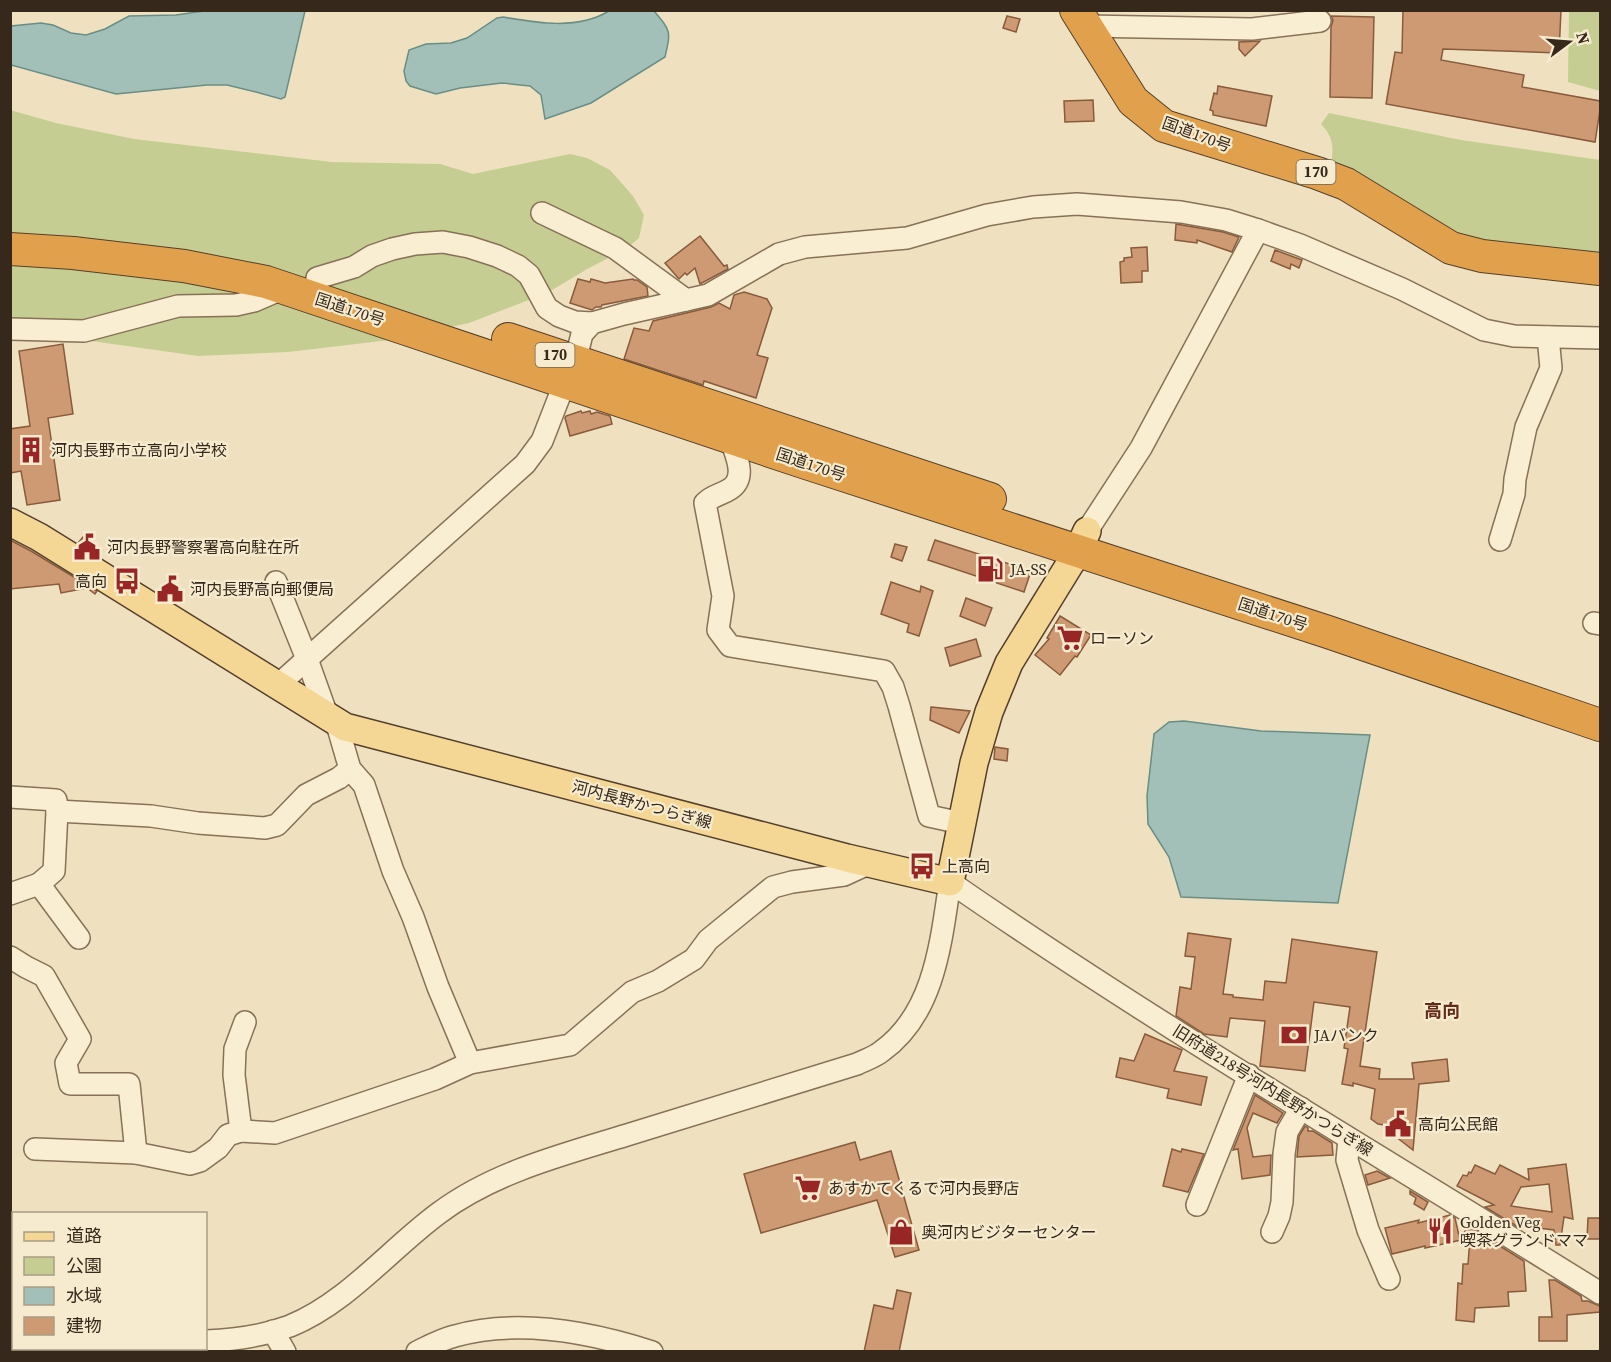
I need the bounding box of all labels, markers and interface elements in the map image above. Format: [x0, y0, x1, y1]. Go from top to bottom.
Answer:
north arrow [1539, 12, 1599, 72]
text: N [1571, 29, 1596, 47]
street label: 国道170号 [1159, 111, 1235, 157]
road number: 170 [1296, 160, 1336, 184]
street label: 国道170号 [312, 287, 388, 331]
road number: 170 [536, 343, 574, 367]
building icon: 河内長野市立高向小学校 [16, 435, 46, 465]
place label: 河内長野市立高向小学校 [51, 439, 227, 461]
street label: 国道170号 [773, 442, 849, 486]
public building icon: 河内長野警察署高向駐在所 [72, 532, 102, 562]
place label: 河内長野警察署高向駐在所 [107, 536, 299, 558]
fuel station icon: JA-SS [975, 554, 1005, 584]
place label: JA-SS [1009, 558, 1047, 580]
bus stop icon: 高向 [112, 566, 142, 596]
place label: 高向 [75, 570, 107, 592]
public building icon: 河内長野高向郵便局 [155, 574, 185, 604]
place label: 河内長野高向郵便局 [190, 578, 334, 600]
street label: 国道170号 [1235, 592, 1311, 636]
supermarket icon: ローソン [1055, 623, 1085, 653]
place label: ローソン [1090, 627, 1154, 649]
street label: 河内長野かつらぎ線 [570, 775, 714, 833]
bus stop icon: 上高向 [907, 851, 937, 881]
place label: 上高向 [942, 855, 990, 877]
district label: 高向 [1424, 998, 1460, 1023]
street label: 旧府道218号河内長野かつらぎ線 [1169, 1019, 1377, 1161]
bank icon: JAバンク [1279, 1020, 1309, 1050]
place label: JAバンク [1313, 1024, 1379, 1046]
public building icon: 高向公民館 [1383, 1109, 1413, 1139]
place label: 高向公民館 [1418, 1113, 1498, 1135]
supermarket icon: あすかてくるで河内長野店 [793, 1173, 823, 1203]
place label: あすかてくるで河内長野店 [828, 1177, 1019, 1199]
place label: Golden Veg 喫茶グランドママ [1460, 1211, 1588, 1251]
legend [12, 1212, 207, 1350]
restaurant icon: Golden Veg 喫茶グランドママ [1425, 1216, 1455, 1246]
shop icon: 奥河内ビジターセンター [886, 1217, 916, 1247]
place label: 奥河内ビジターセンター [921, 1221, 1097, 1243]
text: 道路 [66, 1223, 102, 1248]
text: 公園 [66, 1253, 102, 1278]
text: 水域 [66, 1283, 102, 1308]
text: 建物 [66, 1313, 102, 1338]

